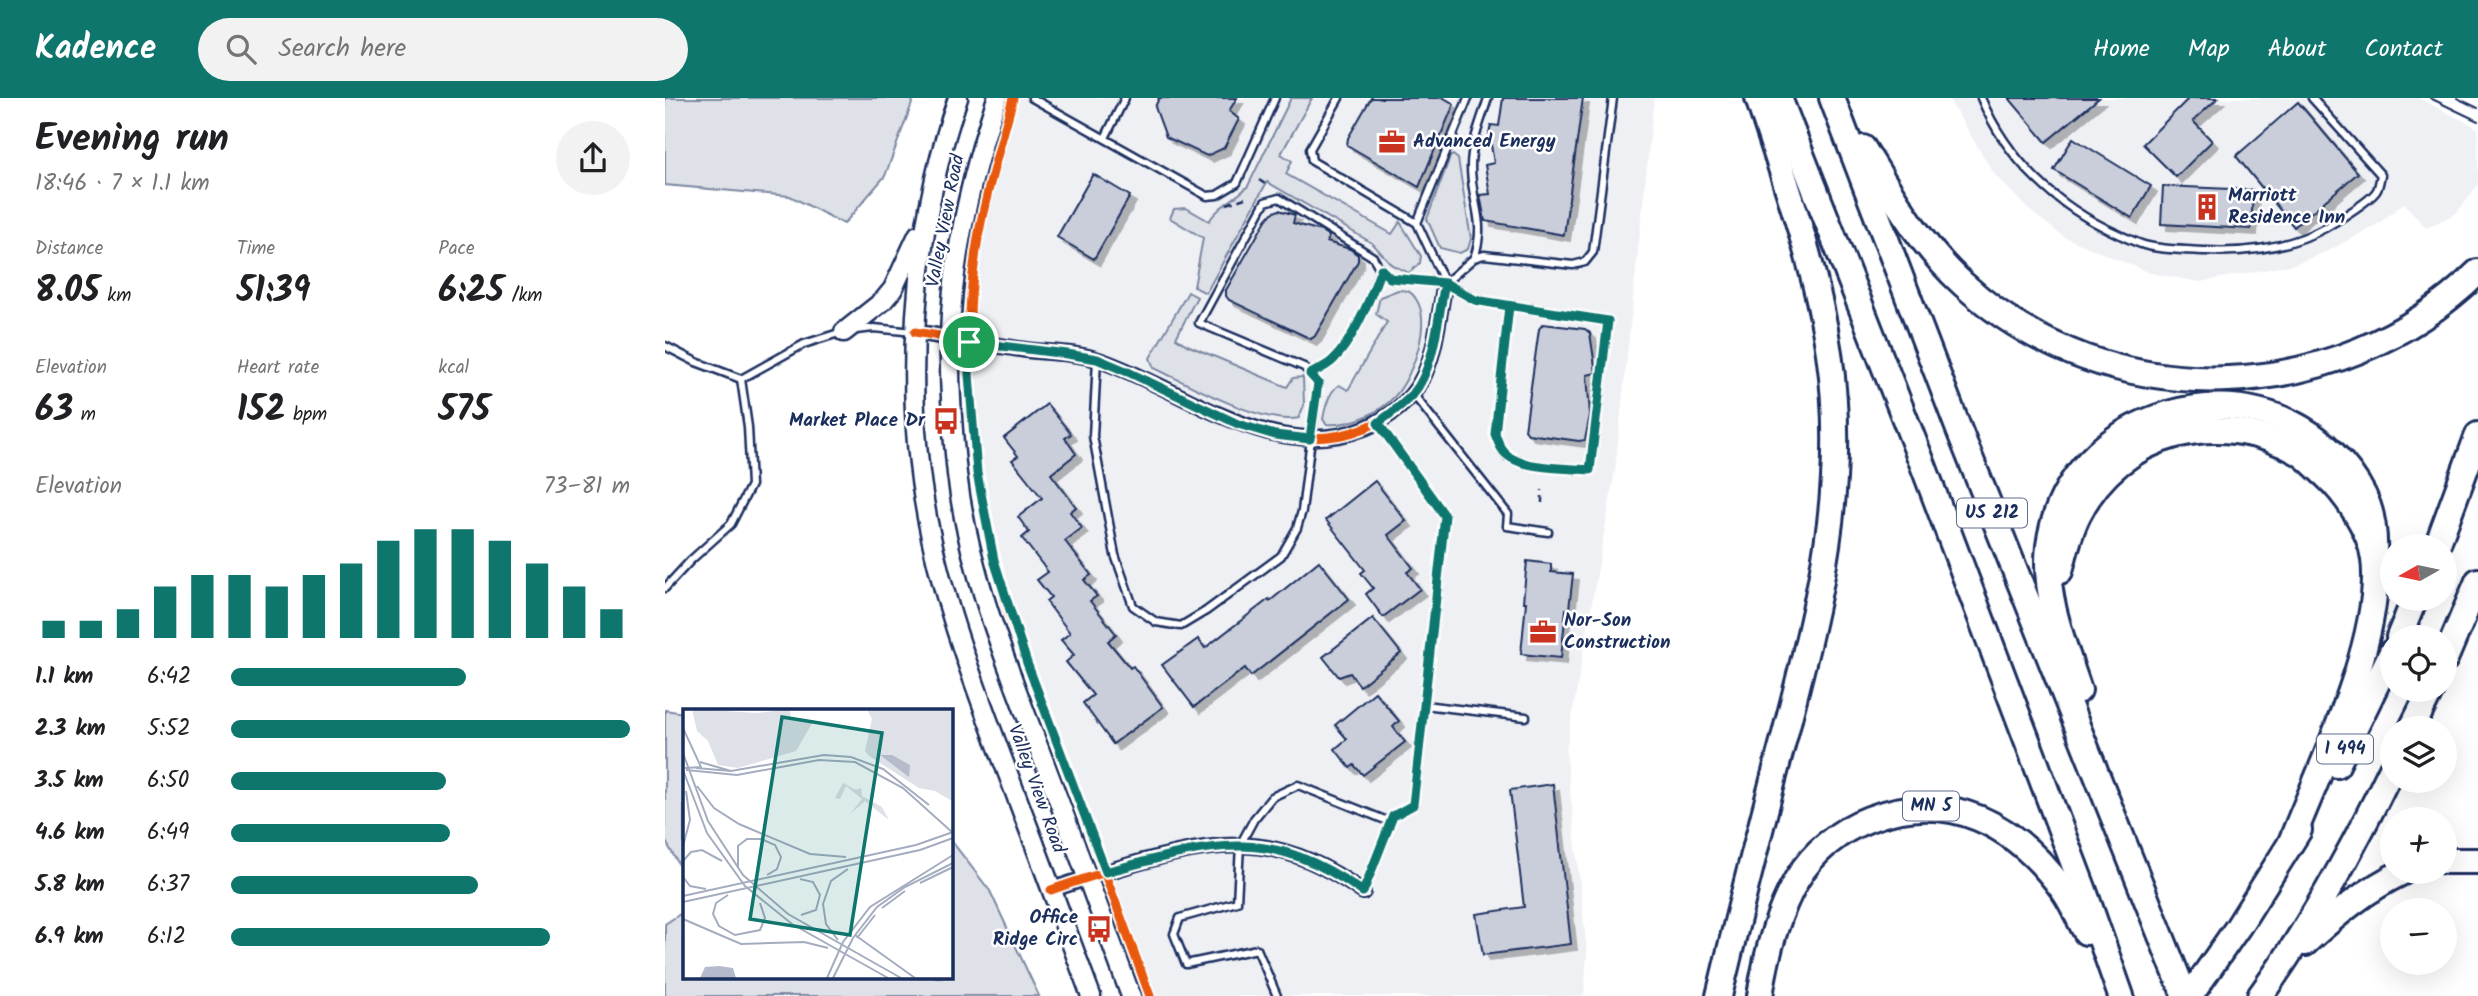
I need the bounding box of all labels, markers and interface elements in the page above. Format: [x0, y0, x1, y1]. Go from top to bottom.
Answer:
search box [198, 18, 688, 81]
text: Kadence [35, 23, 156, 76]
text: Search here [278, 28, 406, 70]
icon: search [222, 30, 260, 68]
text: Home [2093, 30, 2150, 69]
text: Map [2188, 30, 2230, 69]
text: About [2268, 30, 2326, 69]
text: Contact [2364, 30, 2443, 69]
text: Evening run [35, 110, 229, 170]
button: share [556, 121, 630, 195]
office icon: Advanced Energy [1377, 127, 1407, 157]
place label: Advanced Energy [1413, 127, 1556, 157]
street label: Valley View Road [918, 151, 974, 290]
text: 18:46 · 7 × 1.1 km [35, 166, 210, 202]
place label: Marriott Residence Inn [2228, 181, 2345, 233]
building icon: Marriott Residence Inn [2192, 192, 2222, 222]
text: Distance [35, 234, 103, 264]
text: Time [237, 234, 275, 264]
text: Pace [438, 234, 475, 264]
text: 8.05 [35, 264, 100, 320]
text: 51:39 [237, 264, 310, 320]
text: 6:25 [438, 264, 504, 320]
text: km [100, 281, 131, 311]
text: /km [504, 281, 542, 311]
pin [939, 312, 999, 372]
icon: arrive [950, 323, 988, 361]
text: Elevation [35, 353, 107, 383]
text: Heart rate [237, 353, 319, 383]
text: kcal [438, 353, 469, 383]
text: 63 [35, 383, 73, 439]
text: 152 [237, 383, 285, 439]
text: 575 [438, 383, 490, 439]
text: m [73, 400, 96, 430]
text: bpm [285, 400, 327, 430]
place label: Market Place Dr [789, 406, 926, 436]
bus stop icon: Market Place Dr [931, 406, 961, 436]
text: Elevation [35, 469, 122, 505]
text: 73–81 m [544, 469, 630, 505]
road number: US 212 [1957, 498, 2027, 528]
north arrow [2380, 534, 2457, 611]
map controls [2380, 534, 2457, 975]
place label: Nor-Son Construction [1564, 606, 1670, 658]
office icon: Nor-Son Construction [1528, 617, 1558, 647]
button: locate [2380, 625, 2457, 702]
text: 1.1 km [35, 659, 93, 695]
text: 6:42 [147, 659, 191, 695]
inset map [683, 709, 952, 978]
text: 2.3 km [35, 711, 105, 747]
text: 5:52 [147, 711, 191, 747]
button: layers [2380, 716, 2457, 793]
street label: Valley View Road [999, 720, 1073, 858]
road number: I 494 [2317, 734, 2373, 764]
text: 3.5 km [35, 763, 104, 799]
text: 6:50 [147, 763, 189, 799]
road number: MN 5 [1903, 792, 1959, 820]
button: + [2380, 807, 2457, 884]
text: 4.6 km [35, 815, 104, 851]
text: 6:49 [147, 815, 189, 851]
text: 5.8 km [35, 867, 105, 903]
text: 6:37 [147, 867, 189, 903]
button: − [2380, 898, 2457, 975]
place label: Office Ridge Circ [993, 903, 1078, 955]
bus stop icon: Office Ridge Circ [1084, 914, 1114, 944]
text: 6.9 km [35, 919, 104, 955]
text: 6:12 [147, 919, 186, 955]

